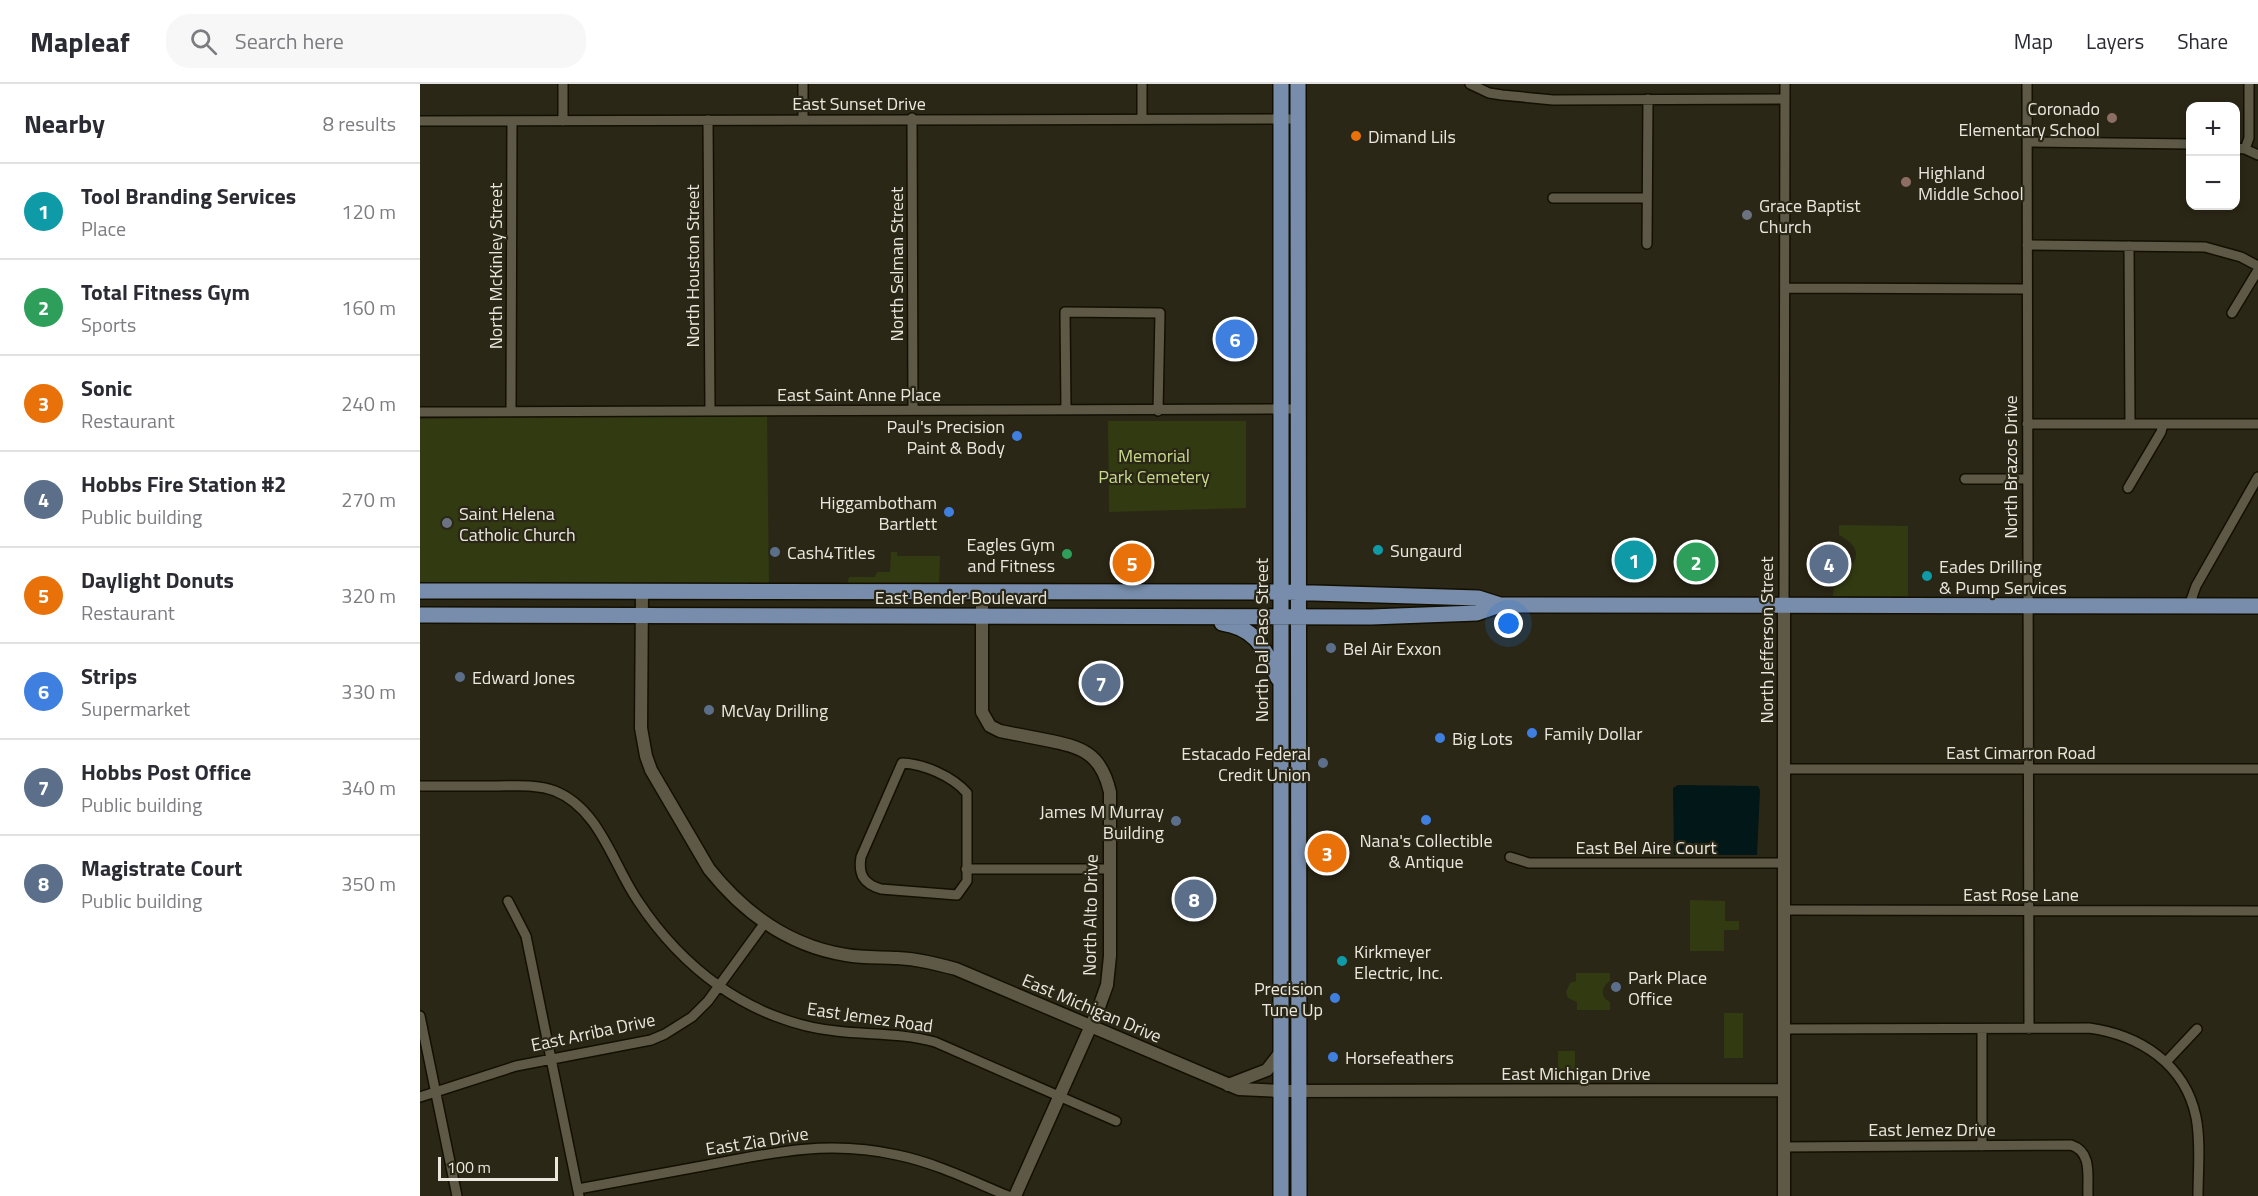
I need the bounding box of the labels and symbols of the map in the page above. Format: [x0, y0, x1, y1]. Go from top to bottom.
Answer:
street label: East Sunset Drive [792, 90, 926, 117]
place label: Coronado Elementary School [1958, 95, 2100, 143]
marker: Coronado Elementary School [2105, 111, 2119, 125]
place label: Dimand Lils [1368, 123, 1456, 150]
marker: Dimand Lils [1349, 129, 1363, 143]
place label: Highland Middle School [1918, 159, 2024, 207]
marker: Highland Middle School [1899, 175, 1913, 189]
street label: North McKinley Street [482, 182, 509, 349]
street label: North Houston Street [679, 184, 706, 348]
street label: North Selman Street [883, 186, 910, 341]
place label: Grace Baptist Church [1759, 192, 1861, 240]
marker: Grace Baptist Church [1740, 208, 1754, 222]
pin: 6 [1216, 316, 1254, 362]
street label: East Saint Anne Place [777, 381, 941, 408]
street label: North Brazos Drive [1997, 395, 2024, 539]
place label: Paul's Precision Paint & Body [887, 413, 1005, 461]
marker: Paul's Precision Paint & Body [1010, 429, 1024, 443]
park label: Memorial Park Cemetery [1098, 442, 1210, 490]
place label: Higgambotham Bartlett [819, 489, 938, 537]
place label: Saint Helena Catholic Church [459, 500, 576, 548]
marker: Higgambotham Bartlett [942, 505, 956, 519]
marker: Saint Helena Catholic Church [440, 516, 454, 530]
place label: Eagles Gym and Fitness [966, 531, 1055, 579]
place label: Sungaurd [1390, 537, 1462, 564]
pin: 1 [1614, 538, 1654, 582]
place label: Cash4Titles [787, 539, 875, 566]
pin: 5 [1112, 540, 1152, 586]
pin: 2 [1676, 540, 1716, 584]
pin: 4 [1810, 542, 1848, 586]
marker: Sungaurd [1371, 543, 1385, 557]
marker: Cash4Titles [768, 545, 782, 559]
marker: Eagles Gym and Fitness [1060, 547, 1074, 561]
place label: Eades Drilling & Pump Services [1939, 553, 2067, 601]
street label: North Jefferson Street [1753, 556, 1780, 723]
street label: North Dal Paso Street [1248, 557, 1275, 722]
marker: Eades Drilling & Pump Services [1920, 569, 1934, 583]
street label: East Bender Boulevard [875, 584, 1047, 611]
your location [1494, 609, 1523, 638]
place label: Bel Air Exxon [1343, 635, 1441, 662]
marker: Bel Air Exxon [1324, 641, 1338, 655]
pin: 7 [1082, 660, 1120, 706]
place label: Edward Jones [472, 664, 575, 691]
marker: Edward Jones [453, 670, 467, 684]
place label: McVay Drilling [721, 697, 828, 724]
marker: McVay Drilling [702, 703, 716, 717]
place label: Family Dollar [1544, 720, 1642, 747]
place label: Big Lots [1452, 725, 1513, 752]
marker: Family Dollar [1525, 726, 1539, 740]
marker: Big Lots [1433, 731, 1447, 745]
street label: East Cimarron Road [1946, 739, 2096, 766]
place label: Estacado Federal Credit Union [1181, 740, 1311, 788]
marker: Estacado Federal Credit Union [1316, 756, 1330, 770]
place label: James M Murray Building [1039, 798, 1164, 846]
marker: Nana's Collectible & Antique [1419, 813, 1433, 827]
marker: James M Murray Building [1169, 814, 1183, 828]
place label: Nana's Collectible & Antique [1359, 827, 1493, 875]
pin: 3 [1308, 830, 1346, 876]
street label: East Bel Aire Court [1576, 834, 1717, 861]
street label: North Alto Drive [1075, 854, 1105, 976]
pin: 8 [1174, 876, 1214, 922]
street label: East Rose Lane [1963, 881, 2079, 908]
place label: Kirkmeyer Electric, Inc. [1354, 938, 1443, 986]
marker: Kirkmeyer Electric, Inc. [1335, 954, 1349, 968]
place label: Park Place Office [1628, 964, 1707, 1012]
street label: East Michigan Drive [1018, 966, 1166, 1050]
place label: Precision Tune Up [1254, 975, 1323, 1023]
marker: Park Place Office [1609, 980, 1623, 994]
marker: Precision Tune Up [1328, 991, 1342, 1005]
street label: East Jemez Road [805, 995, 935, 1039]
street label: East Arriba Drive [528, 1006, 658, 1058]
place label: Horsefeathers [1345, 1044, 1454, 1071]
marker: Horsefeathers [1326, 1050, 1340, 1064]
street label: East Michigan Drive [1501, 1060, 1651, 1087]
street label: East Jemez Drive [1868, 1116, 1996, 1143]
street label: East Zia Drive [704, 1120, 810, 1162]
scale bar [438, 1154, 558, 1182]

